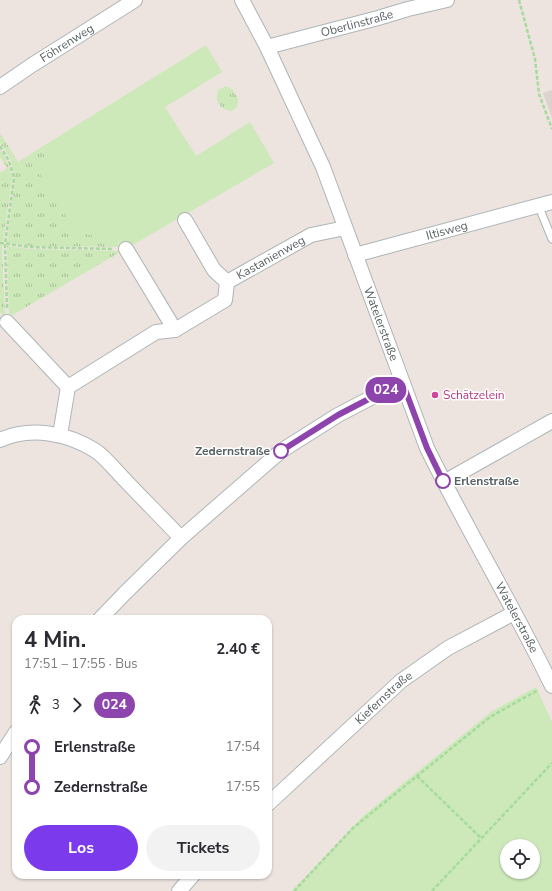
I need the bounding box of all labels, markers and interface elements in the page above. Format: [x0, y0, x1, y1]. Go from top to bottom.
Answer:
street label: Oberlinstraße [319, 6, 395, 41]
street label: Föhrenweg [37, 20, 97, 66]
street label: Iltisweg [424, 217, 469, 244]
street label: Kastanienweg [233, 232, 308, 283]
street label: Watelerstraße [360, 285, 402, 363]
line badge: 024 [363, 377, 409, 403]
text: 024 [373, 380, 399, 399]
place label: Schätzelein [443, 387, 505, 403]
marker: Schätzelein [430, 390, 440, 400]
place label: Zedernstraße [195, 443, 270, 459]
marker: Zedernstraße [273, 443, 289, 459]
marker: Erlenstraße [435, 473, 451, 489]
place label: Erlenstraße [454, 473, 520, 489]
street label: Watelerstraße [491, 579, 542, 655]
text: 4 Min. [24, 625, 86, 655]
text: 2.40 € [216, 639, 260, 659]
text: 17:51 – 17:55 · Bus [24, 655, 138, 673]
street label: Kiefernstraße [351, 668, 415, 728]
icon: walk [24, 694, 46, 716]
icon: forward [66, 694, 88, 716]
text: 024 [102, 695, 127, 714]
text: 3 [52, 696, 60, 714]
text: Erlenstraße [54, 737, 135, 757]
text: 17:54 [226, 738, 260, 756]
text: Zedernstraße [54, 777, 148, 797]
text: 17:55 [226, 778, 260, 796]
button: Los [24, 825, 138, 871]
button: Tickets [146, 825, 260, 871]
map controls [500, 839, 540, 879]
button: locate [500, 839, 540, 879]

